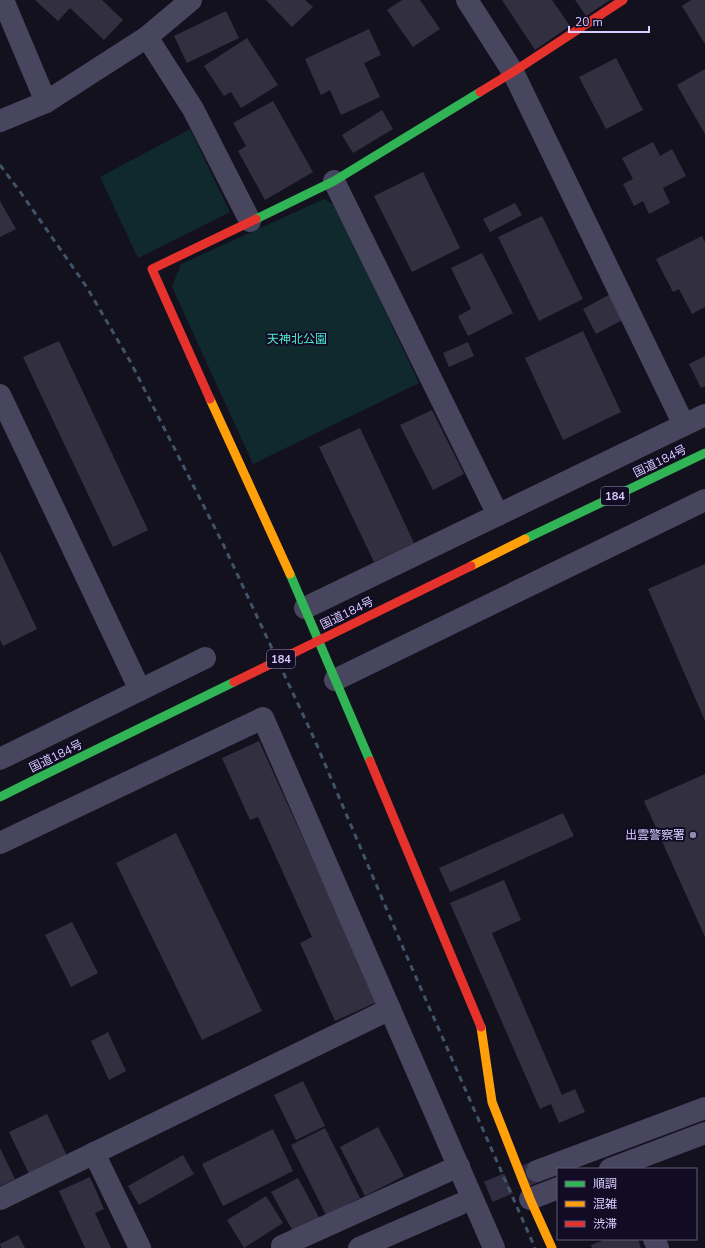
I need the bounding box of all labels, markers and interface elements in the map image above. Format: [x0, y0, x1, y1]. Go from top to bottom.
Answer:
scale bar [569, 8, 649, 34]
text: 20 m [575, 14, 603, 30]
park label: 天神北公園 [267, 331, 327, 347]
street label: 国道184号 [631, 441, 689, 481]
road number: 184 [601, 487, 629, 505]
street label: 国道184号 [318, 593, 376, 633]
road number: 184 [267, 650, 295, 668]
street label: 国道184号 [27, 736, 85, 776]
place label: 出雲警察署 [625, 827, 685, 843]
marker: 出雲警察署 [688, 830, 698, 840]
legend [557, 1168, 697, 1240]
text: 順調 [593, 1176, 617, 1192]
text: 混雑 [593, 1196, 617, 1212]
text: 渋滞 [593, 1216, 617, 1232]

